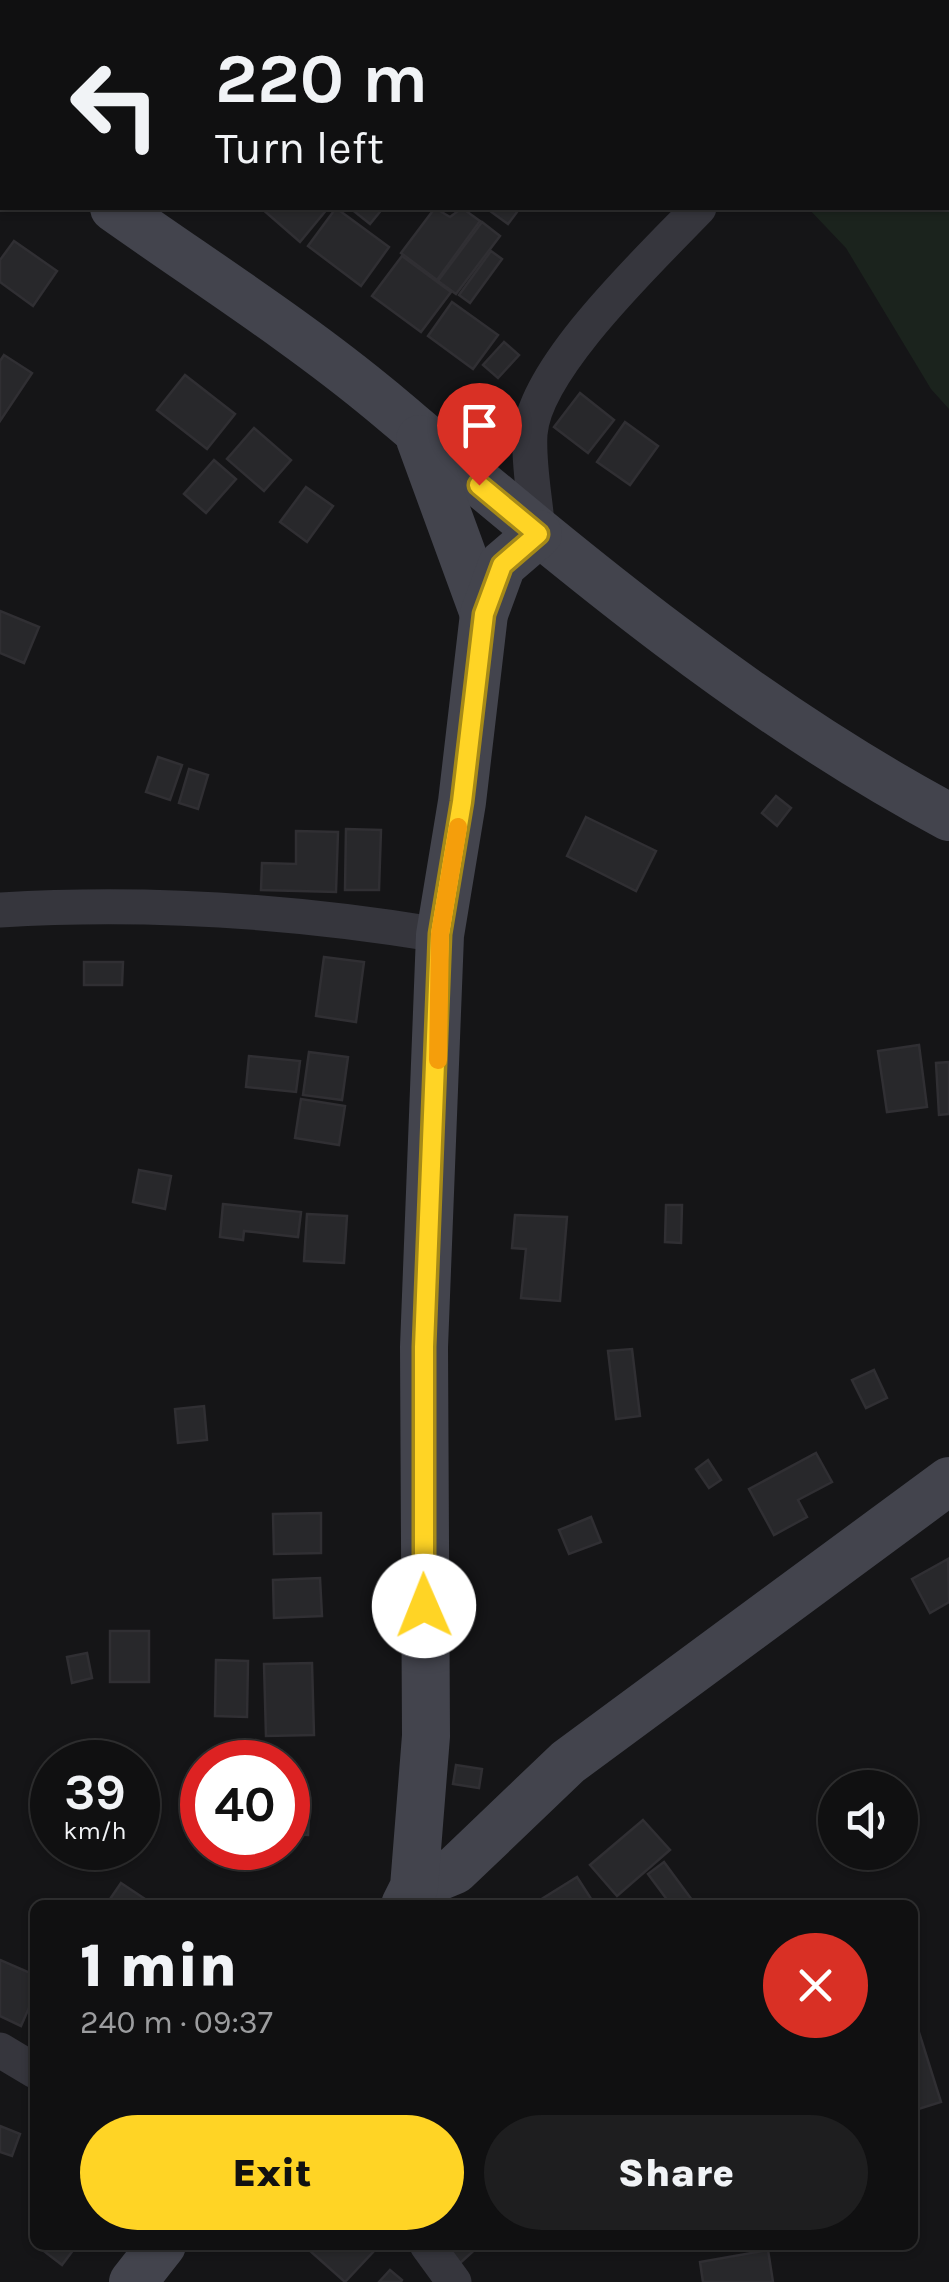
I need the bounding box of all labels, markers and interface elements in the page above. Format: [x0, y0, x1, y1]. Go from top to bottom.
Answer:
text: 220 m [215, 38, 428, 120]
icon: left [50, 40, 180, 170]
text: Turn left [215, 122, 384, 174]
pin [437, 383, 522, 486]
icon: arrive [452, 398, 507, 453]
position arrow [372, 1554, 476, 1658]
speed limit sign: 40 [180, 1740, 310, 1870]
text: 39 [64, 1763, 126, 1822]
map controls [818, 1770, 918, 1870]
button: sound [818, 1770, 918, 1870]
text: km/h [63, 1816, 127, 1845]
text: 1 min [80, 1931, 237, 2001]
button: close [763, 1933, 868, 2038]
text: 240 m · 09:37 [80, 2004, 273, 2041]
button: Exit [80, 2115, 464, 2230]
button: Share [484, 2115, 868, 2230]

